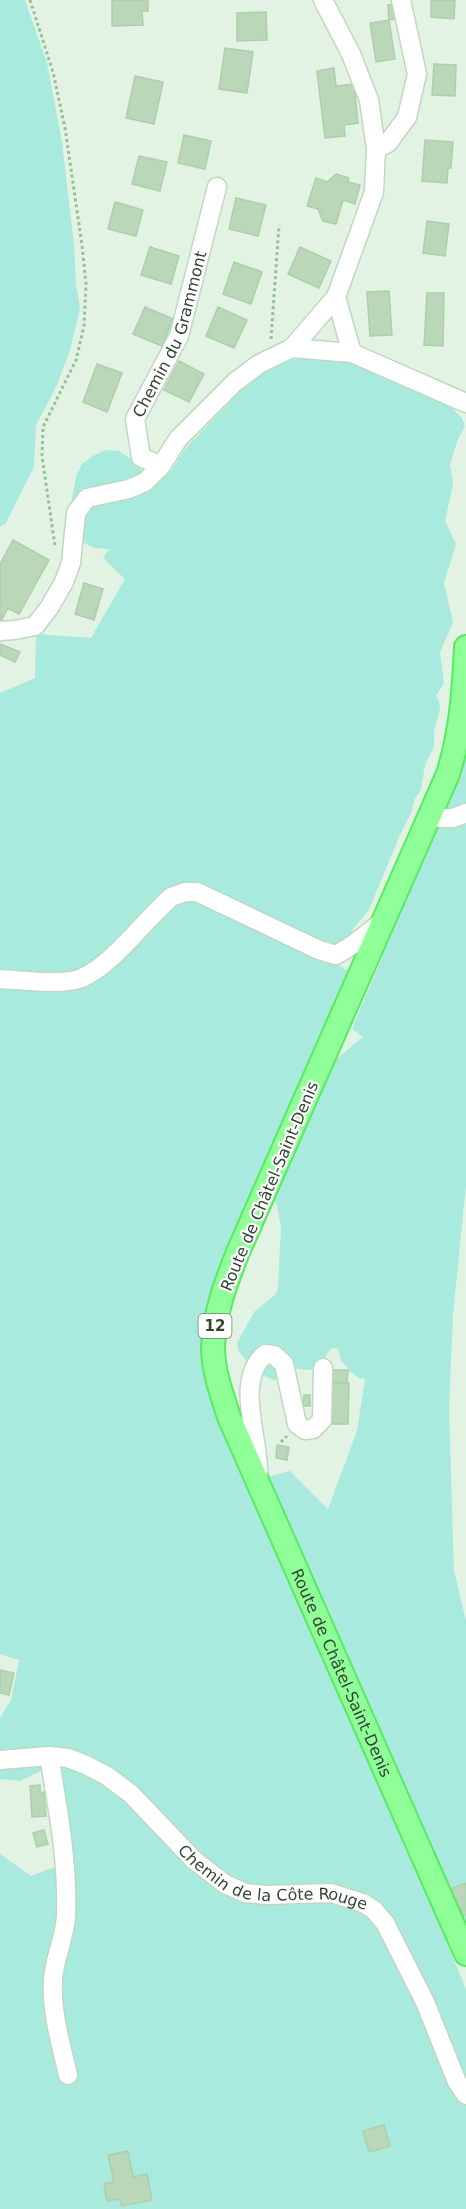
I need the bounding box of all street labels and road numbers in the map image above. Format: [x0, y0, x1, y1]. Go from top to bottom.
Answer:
street label: Chemin du Grammont [129, 249, 210, 421]
street label: Route de Châtel-Saint-Denis [217, 1079, 322, 1294]
road number: 12 [198, 1314, 232, 1338]
street label: Route de Châtel-Saint-Denis [287, 1566, 396, 1780]
street label: Chemin de la Côte Rouge [174, 1841, 370, 1914]

